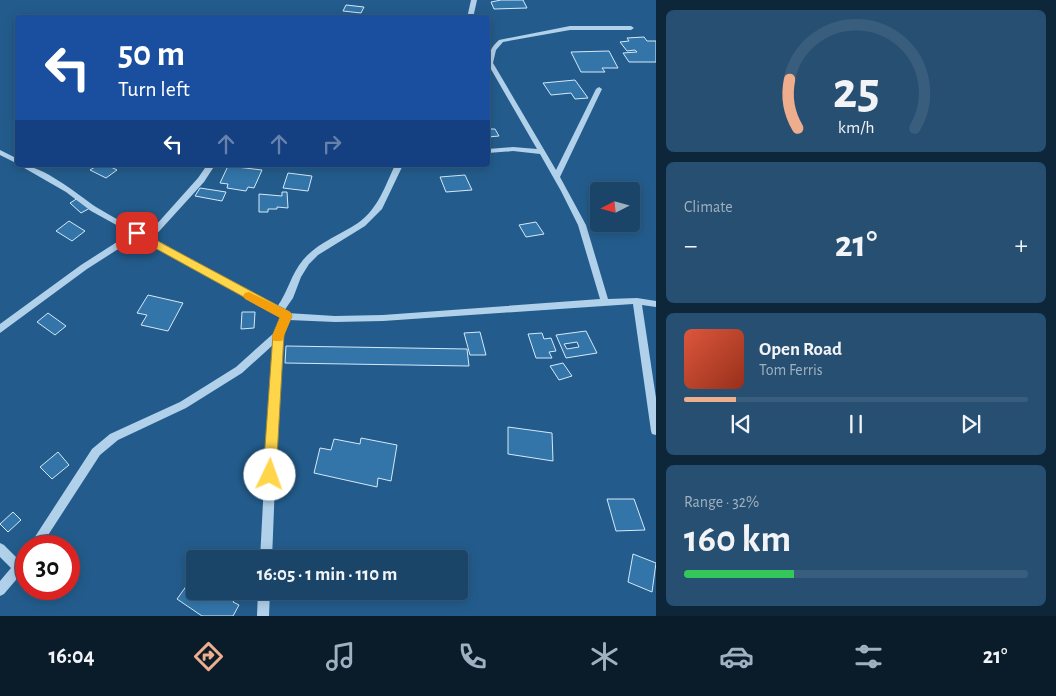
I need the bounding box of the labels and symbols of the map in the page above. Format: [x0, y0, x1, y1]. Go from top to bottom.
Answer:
north arrow [590, 182, 640, 232]
pin [116, 212, 158, 254]
position arrow [243, 448, 295, 500]
speed limit sign: 30 [15, 535, 80, 600]

